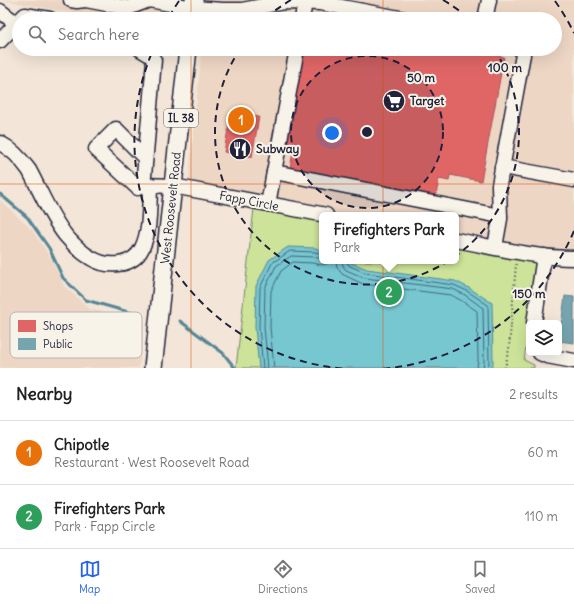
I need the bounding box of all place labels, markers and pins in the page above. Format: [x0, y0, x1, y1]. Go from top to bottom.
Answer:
supermarket icon: Target [381, 88, 407, 114]
place label: Target [410, 93, 445, 109]
pin: 1 [228, 105, 254, 135]
centre of rings [360, 125, 374, 139]
restaurant icon: Subway [227, 136, 253, 162]
place label: Subway [256, 141, 300, 157]
pin: 2 [376, 277, 402, 307]

